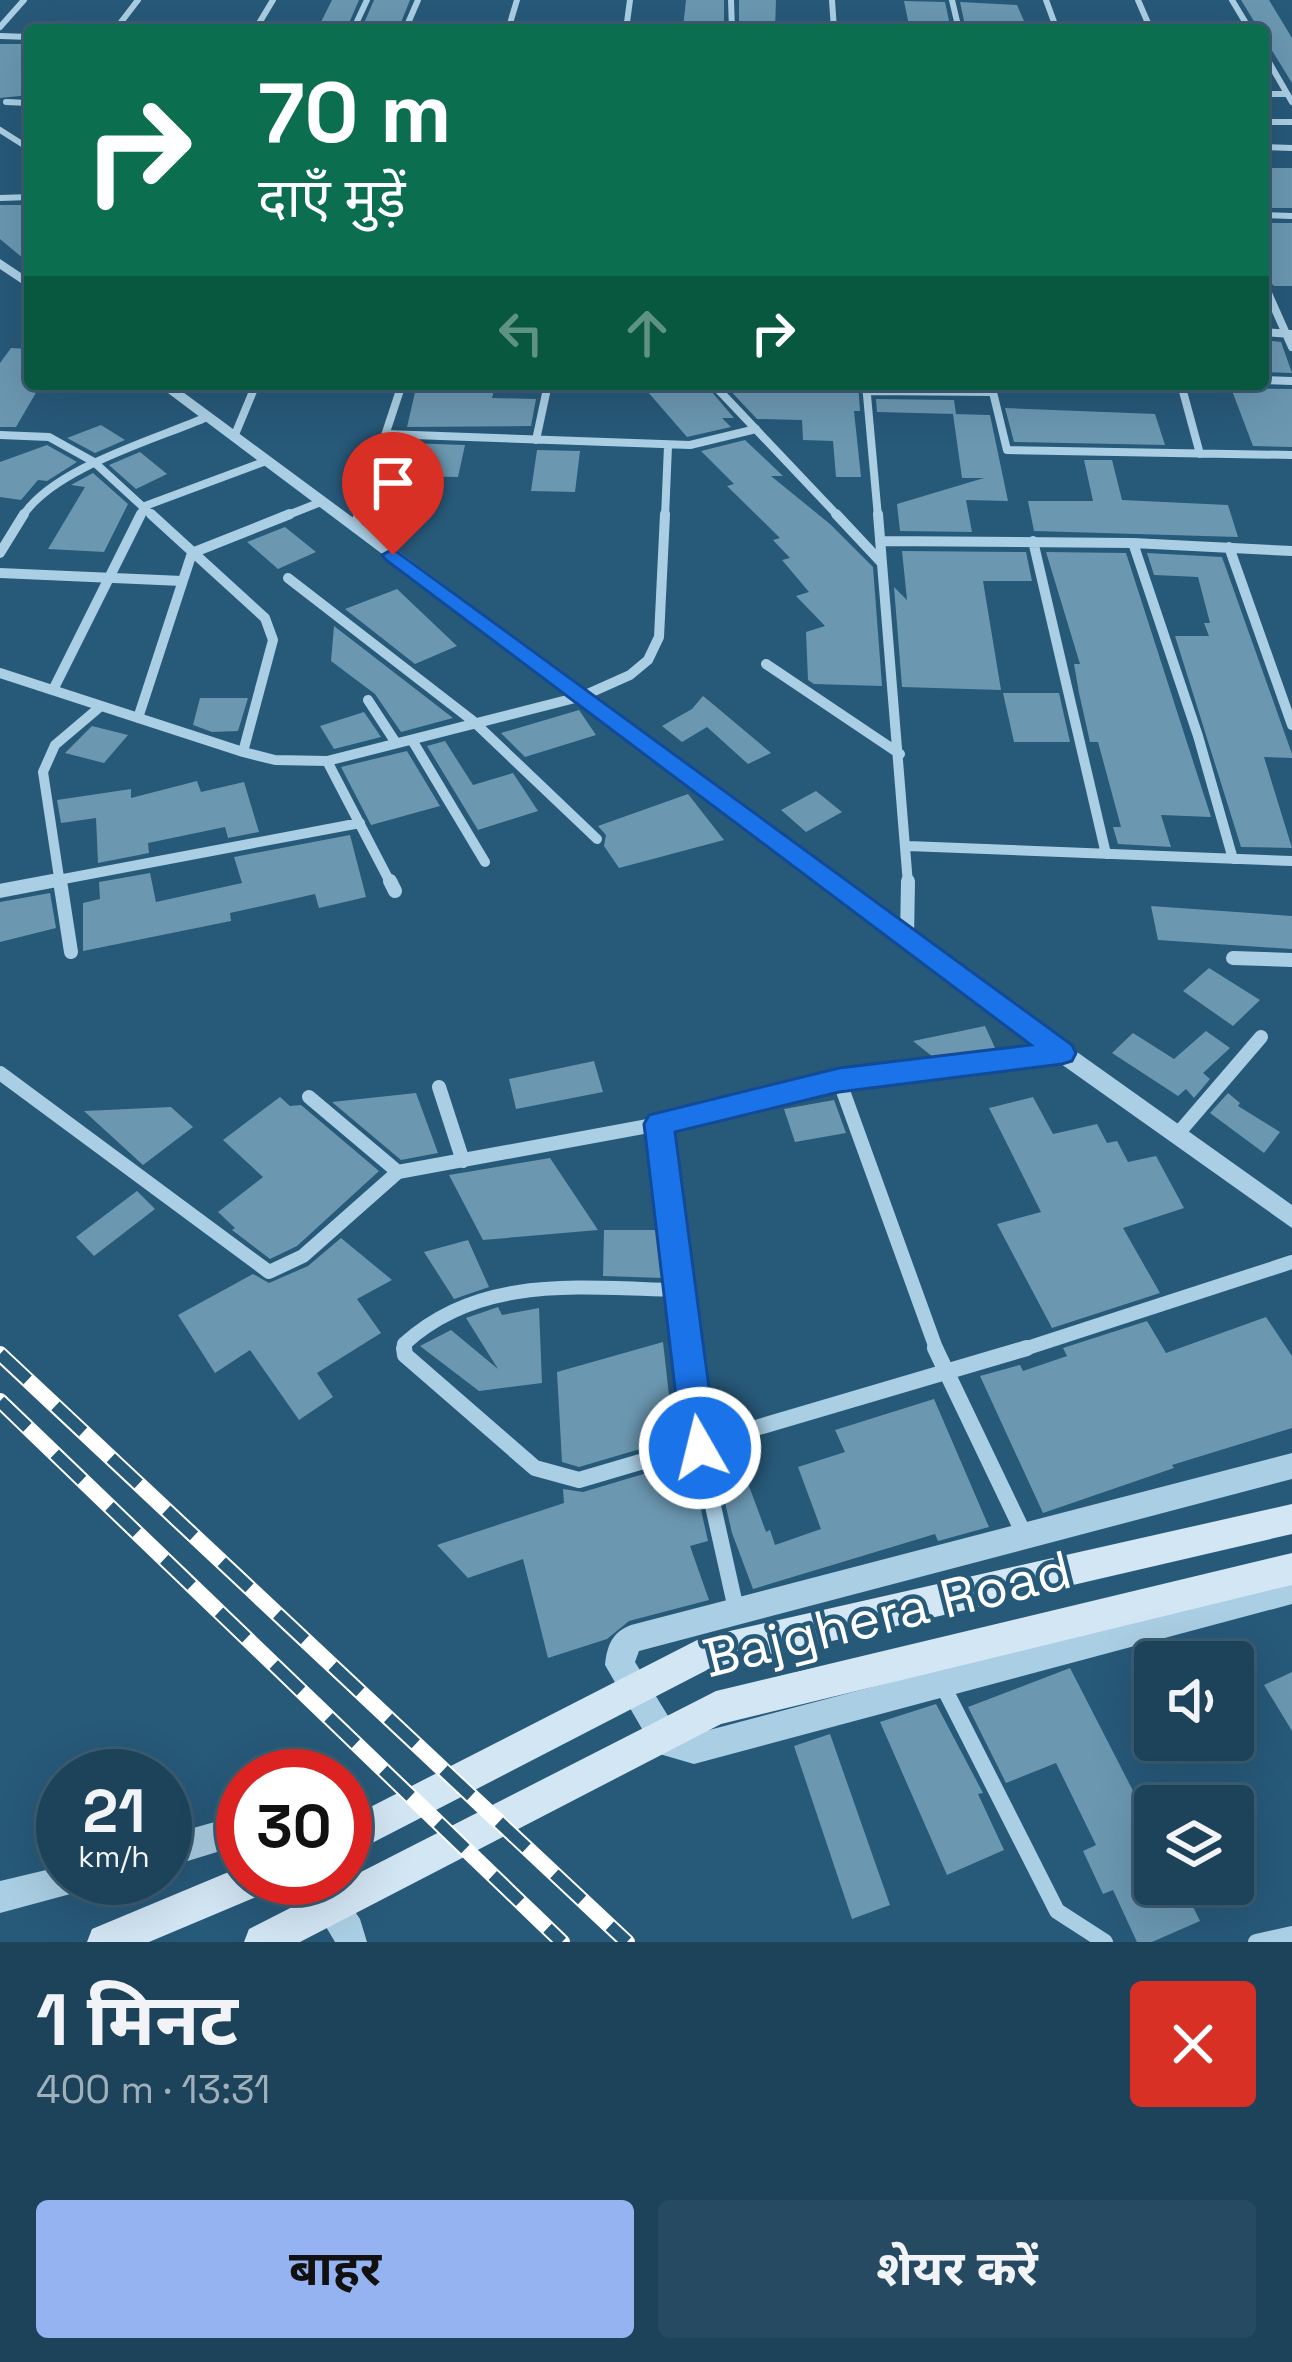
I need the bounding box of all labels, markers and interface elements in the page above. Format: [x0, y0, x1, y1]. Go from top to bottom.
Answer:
text: 70 m [258, 59, 452, 167]
icon: right [60, 72, 216, 228]
text: दाएँ मुड़ें [258, 164, 406, 233]
icon: left [488, 300, 554, 366]
icon: ahead [614, 300, 680, 366]
icon: right [740, 300, 806, 366]
pin [342, 432, 444, 555]
icon: arrive [360, 450, 426, 516]
position arrow [637, 1385, 763, 1511]
street label: Bajghera Road [696, 1535, 1078, 1693]
map controls [1134, 1641, 1254, 1905]
button: sound [1134, 1641, 1254, 1761]
speed limit sign: 30 [216, 1749, 372, 1905]
text: 21 [83, 1773, 145, 1850]
button: layers [1134, 1785, 1254, 1905]
text: km/h [78, 1837, 150, 1876]
text: 1 मिनट [36, 1974, 238, 2066]
button: close [1130, 1981, 1256, 2107]
text: 400 m · 13:31 [36, 2065, 270, 2114]
button: बाहर [36, 2200, 634, 2338]
button: शेयर करें [658, 2200, 1256, 2338]

